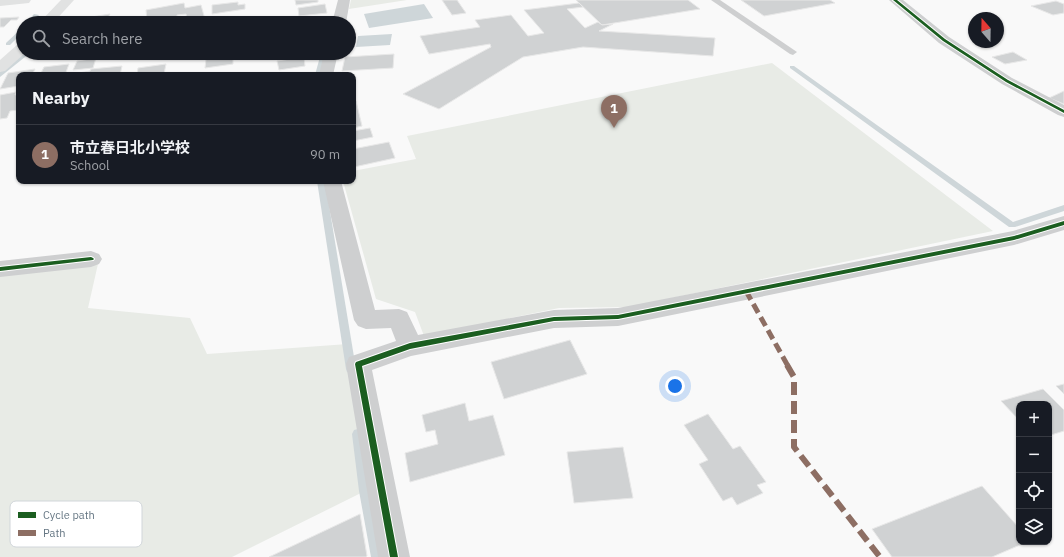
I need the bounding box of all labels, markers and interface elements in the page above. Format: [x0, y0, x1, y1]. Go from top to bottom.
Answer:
north arrow [968, 12, 1004, 48]
search box [16, 16, 356, 60]
icon: search [30, 27, 52, 49]
text: Search here [62, 29, 142, 48]
text: Nearby [32, 87, 90, 109]
pin: 1 [601, 95, 627, 128]
text: 市立春日北小学校 [70, 138, 190, 157]
text: 1 [41, 146, 49, 163]
text: 90 m [310, 146, 340, 163]
text: School [70, 157, 110, 174]
your location [665, 376, 685, 396]
map controls [1016, 401, 1052, 545]
button: + [1016, 401, 1052, 437]
button: − [1016, 437, 1052, 473]
button: locate [1016, 473, 1052, 509]
legend [10, 501, 142, 547]
text: Cycle path [43, 508, 95, 522]
button: layers [1016, 509, 1052, 545]
text: Path [43, 526, 66, 540]

